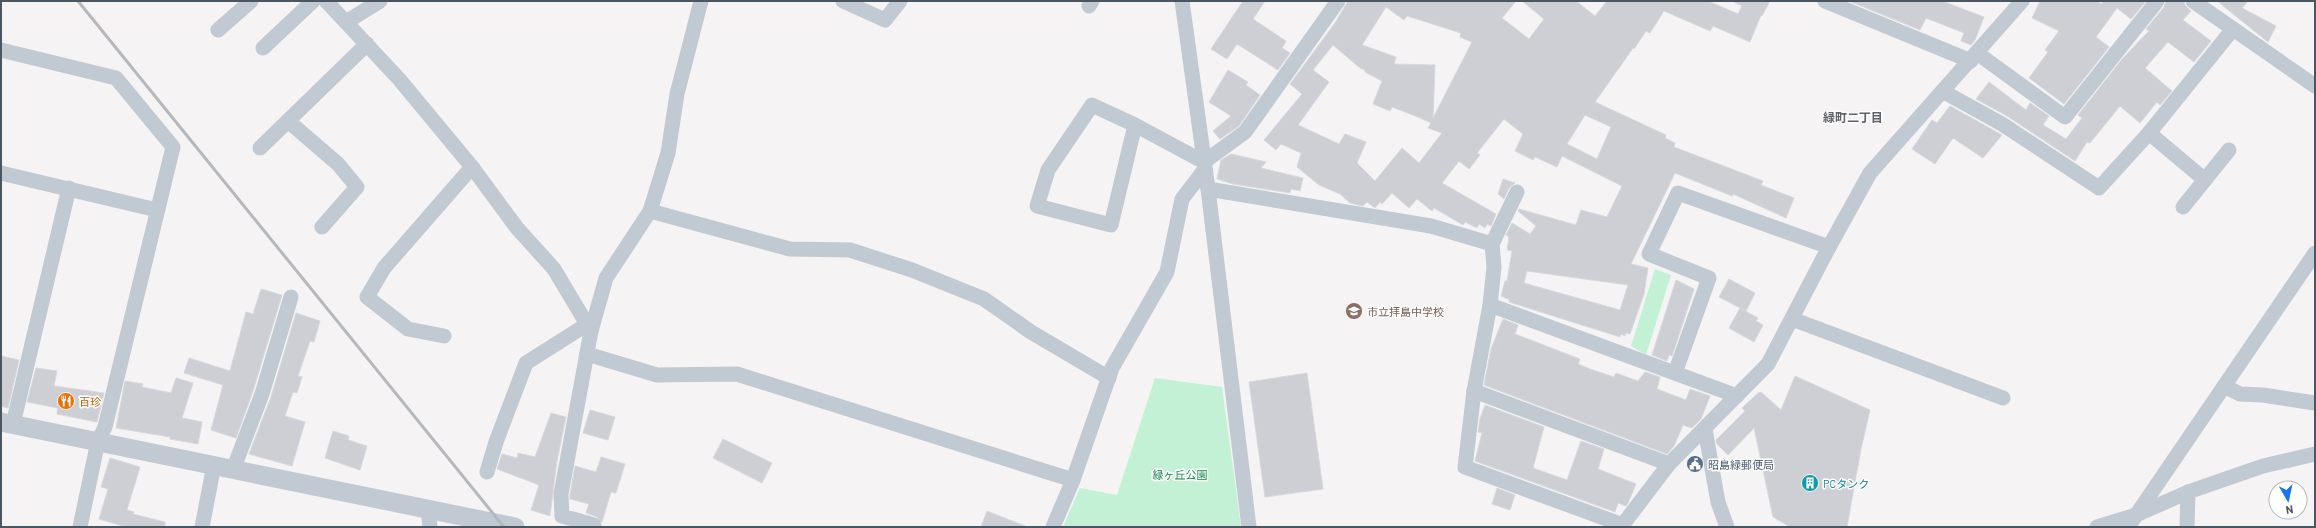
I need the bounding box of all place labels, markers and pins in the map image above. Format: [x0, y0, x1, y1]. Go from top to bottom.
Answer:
school or university icon: 市立拝島中学校 [1344, 301, 1364, 321]
place label: 市立拝島中学校 [1367, 305, 1444, 318]
restaurant icon: 百珍 [56, 391, 76, 411]
place label: 百珍 [79, 395, 101, 408]
public building icon: 昭島緑郵便局 [1685, 454, 1705, 474]
place label: 昭島緑郵便局 [1708, 458, 1774, 471]
building icon: PCタンク [1800, 473, 1820, 493]
place label: PCタンク [1823, 477, 1869, 490]

